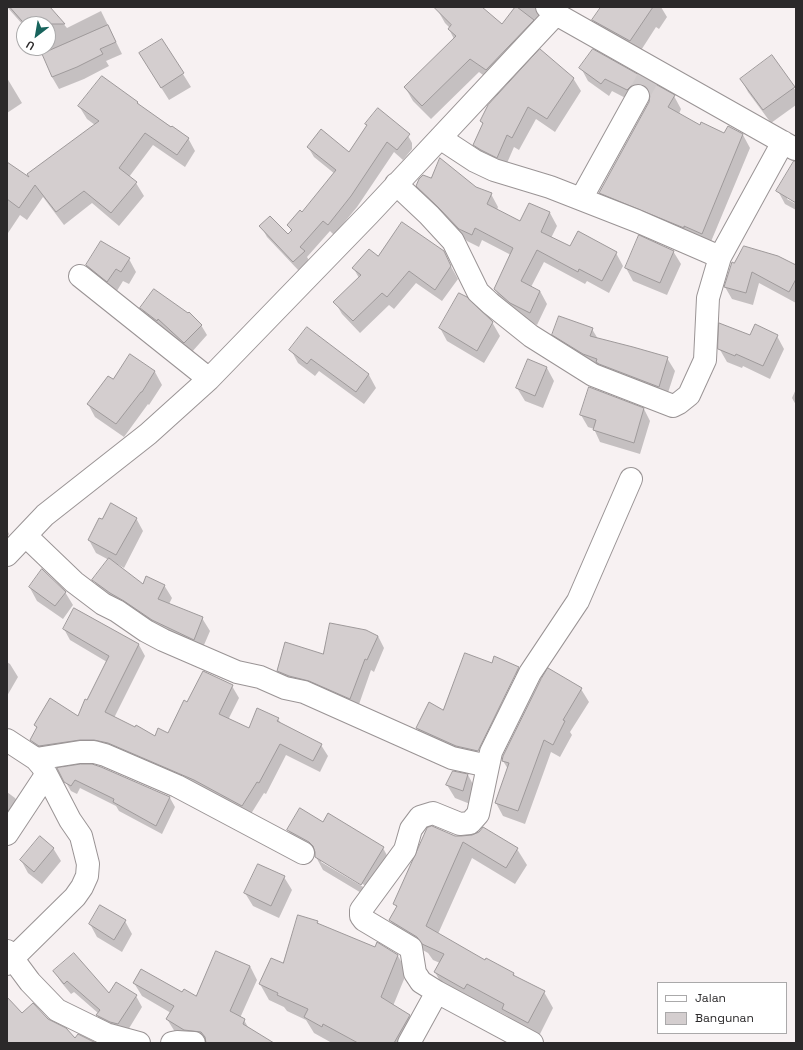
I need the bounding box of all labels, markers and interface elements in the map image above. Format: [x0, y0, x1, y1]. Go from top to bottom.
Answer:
north arrow [16, 16, 56, 56]
text: U [24, 38, 37, 53]
legend [657, 982, 787, 1034]
text: Jalan [695, 990, 726, 1006]
text: Bangunan [695, 1010, 754, 1026]

